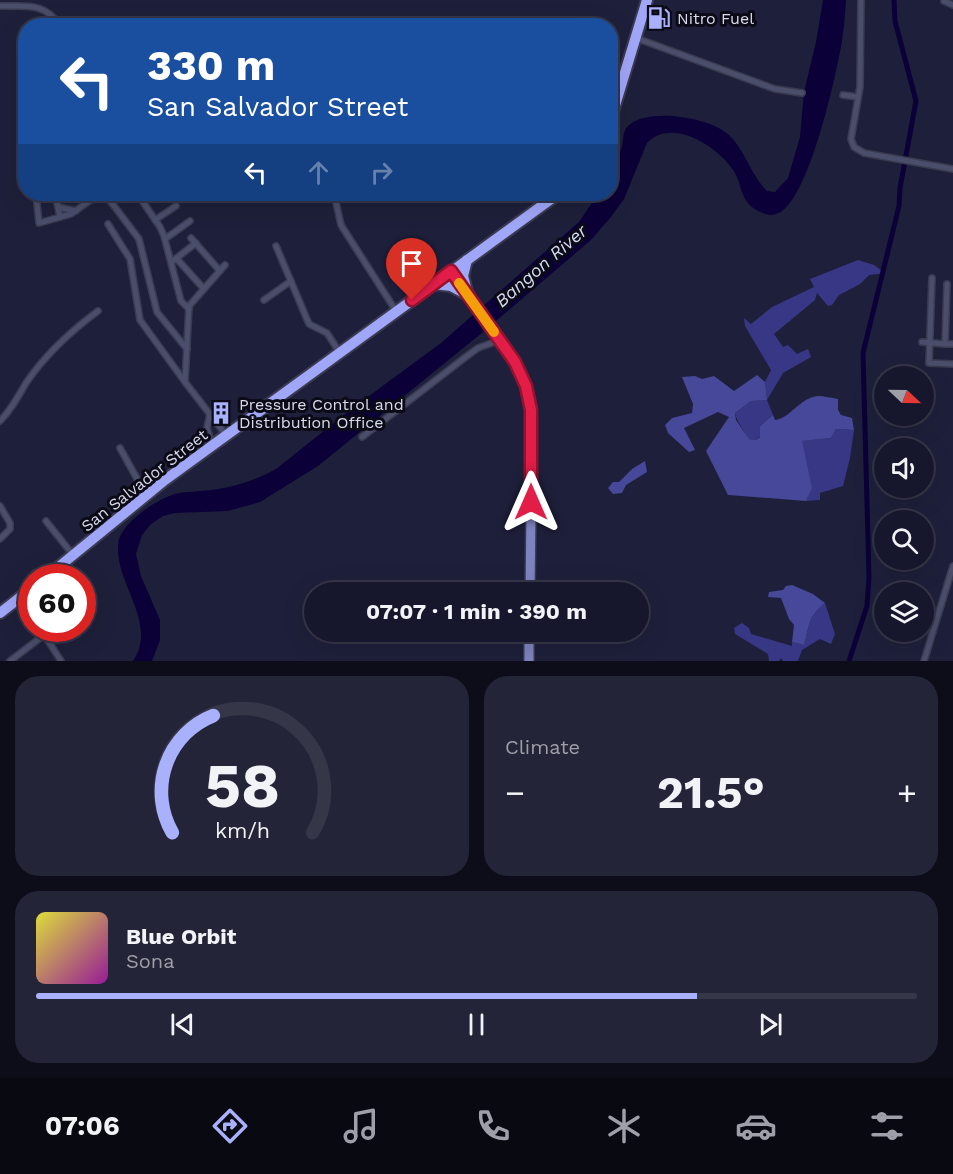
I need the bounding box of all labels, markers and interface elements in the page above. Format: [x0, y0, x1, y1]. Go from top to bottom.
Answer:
fuel station icon: Nitro Fuel [646, 5, 672, 31]
place label: Nitro Fuel [677, 9, 754, 28]
text: 330 m [147, 41, 275, 90]
icon: left [48, 42, 126, 120]
text: San Salvador Street [147, 91, 408, 123]
icon: left [239, 156, 272, 189]
icon: ahead [302, 156, 335, 189]
icon: right [365, 156, 398, 189]
water label: Bangon River [491, 219, 592, 311]
pin [386, 238, 437, 300]
icon: arrive [395, 247, 428, 280]
north arrow [874, 366, 934, 426]
map controls [874, 366, 934, 642]
place label: Pressure Control and Distribution Office [239, 395, 404, 432]
building icon: Pressure Control and Distribution Office [208, 400, 234, 426]
street label: San Salvador Street [77, 425, 211, 536]
button: sound [874, 438, 934, 498]
position arrow [499, 470, 563, 534]
button: search [874, 510, 934, 570]
speed limit sign: 60 [18, 564, 96, 642]
button: layers [874, 582, 934, 642]
text: 07:07 · 1 min · 390 m [366, 599, 587, 624]
text: Climate [505, 735, 580, 759]
text: 58 [204, 749, 280, 822]
text: 21.5° [657, 766, 765, 819]
text: − [505, 773, 525, 812]
text: + [897, 773, 917, 812]
text: km/h [214, 818, 270, 843]
text: Blue Orbit [126, 924, 236, 949]
text: Sona [126, 949, 175, 973]
icon: previous [166, 1008, 199, 1041]
icon: pause [460, 1008, 493, 1041]
icon: next [754, 1008, 787, 1041]
icon: directions [209, 1105, 251, 1147]
icon: music [340, 1105, 382, 1147]
icon: phone [472, 1105, 514, 1147]
icon: climate [603, 1105, 645, 1147]
icon: car [735, 1105, 777, 1147]
icon: filters [866, 1105, 908, 1147]
text: 07:06 [45, 1110, 120, 1142]

